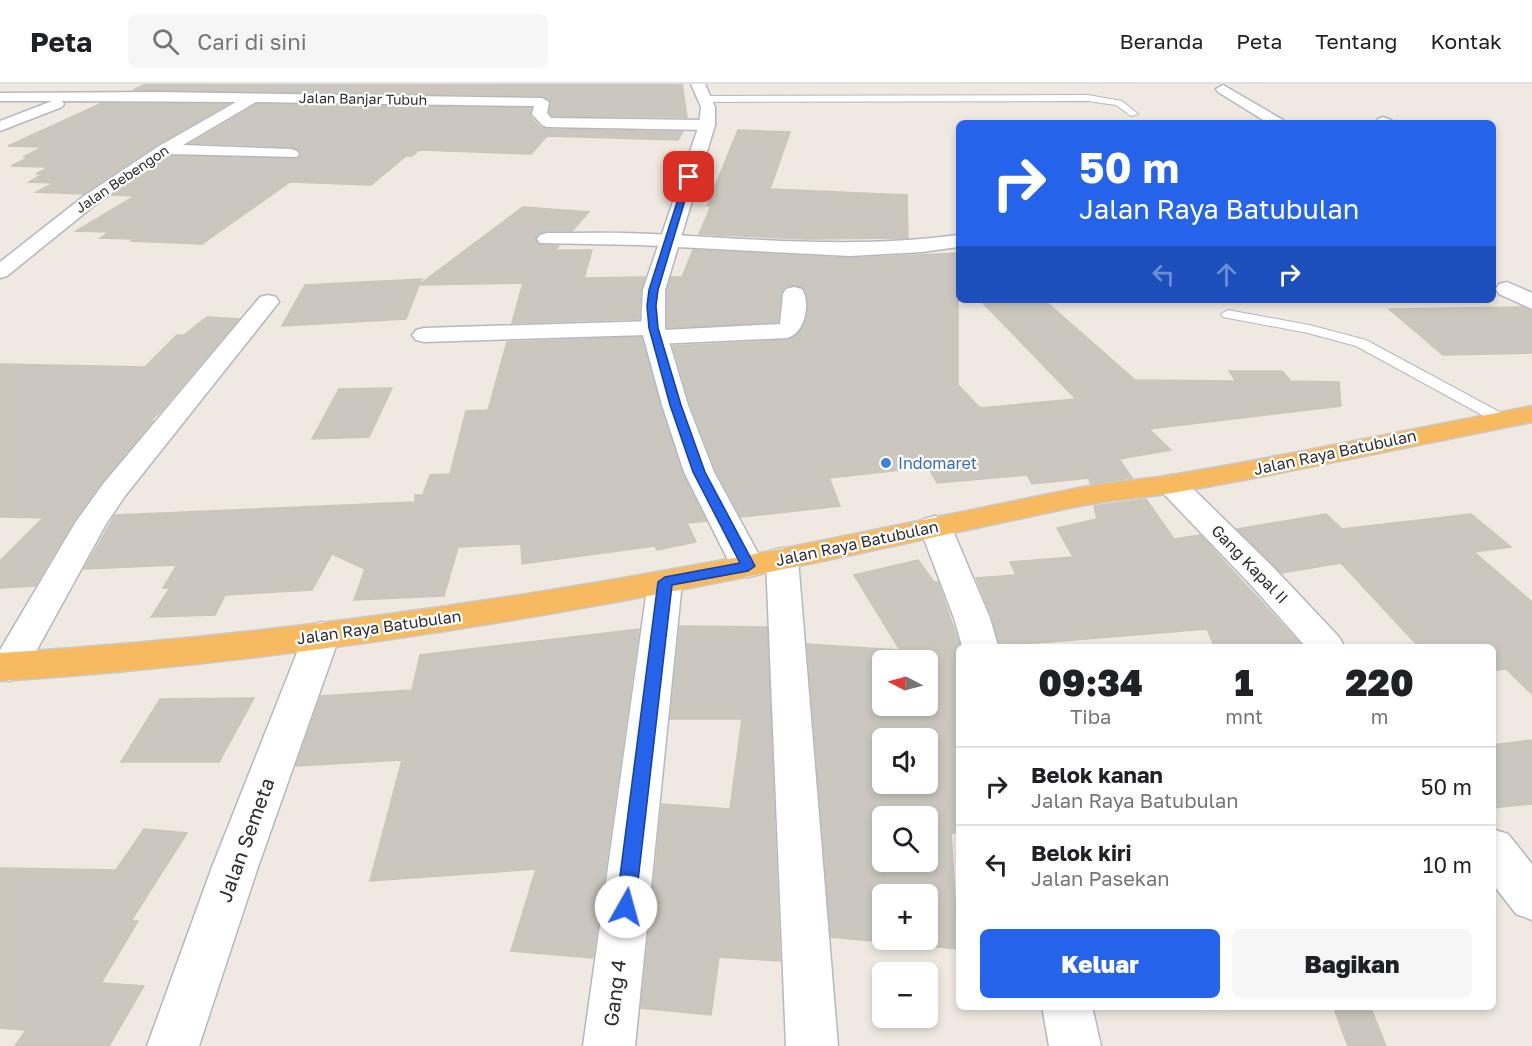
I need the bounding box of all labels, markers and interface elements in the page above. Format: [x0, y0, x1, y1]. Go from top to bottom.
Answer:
search box [128, 14, 548, 68]
text: Peta [30, 25, 92, 58]
icon: search [149, 25, 182, 58]
text: Cari di sini [197, 28, 307, 55]
text: Beranda [1120, 28, 1203, 54]
text: Peta [1236, 28, 1282, 54]
text: Tentang [1315, 28, 1397, 54]
text: Kontak [1430, 28, 1502, 54]
street label: Jalan Banjar Tubuh [299, 89, 427, 108]
street label: Jalan Bebengon [72, 141, 172, 216]
text: 50 m [1079, 142, 1179, 192]
icon: right [980, 144, 1058, 222]
pin [663, 151, 714, 202]
icon: arrive [672, 160, 705, 193]
text: Jalan Raya Batubulan [1079, 193, 1359, 225]
icon: left [1147, 258, 1180, 291]
icon: ahead [1210, 258, 1243, 291]
icon: right [1273, 258, 1306, 291]
street label: Jalan Raya Batubulan [1252, 425, 1418, 479]
place label: Indomaret [898, 453, 977, 473]
marker: Indomaret [879, 456, 893, 470]
street label: Jalan Raya Batubulan [774, 516, 940, 570]
street label: Gang Kapal II [1207, 520, 1293, 608]
street label: Jalan Raya Batubulan [295, 606, 463, 648]
north arrow [872, 650, 938, 716]
map controls [872, 650, 938, 1028]
text: 09:34 [1038, 661, 1143, 704]
text: 1 [1235, 661, 1254, 704]
text: 220 [1345, 661, 1414, 704]
text: Tiba [1070, 704, 1111, 728]
text: mnt [1225, 704, 1263, 728]
text: m [1371, 704, 1388, 728]
button: sound [872, 728, 938, 794]
text: Belok kanan [1031, 761, 1163, 788]
icon: right [980, 770, 1013, 803]
text: 50 m [1421, 773, 1472, 800]
street label: Jalan Semeta [211, 774, 279, 905]
text: Jalan Raya Batubulan [1031, 788, 1239, 812]
button: search [872, 806, 938, 872]
text: Belok kiri [1031, 839, 1132, 866]
icon: left [980, 848, 1013, 881]
text: 10 m [1423, 851, 1472, 878]
text: Jalan Pasekan [1031, 866, 1170, 890]
position arrow [594, 875, 658, 939]
button: + [872, 884, 938, 950]
button: Keluar [980, 929, 1220, 998]
button: Bagikan [1232, 929, 1472, 998]
street label: Gang 4 [598, 958, 630, 1028]
button: − [872, 962, 938, 1028]

